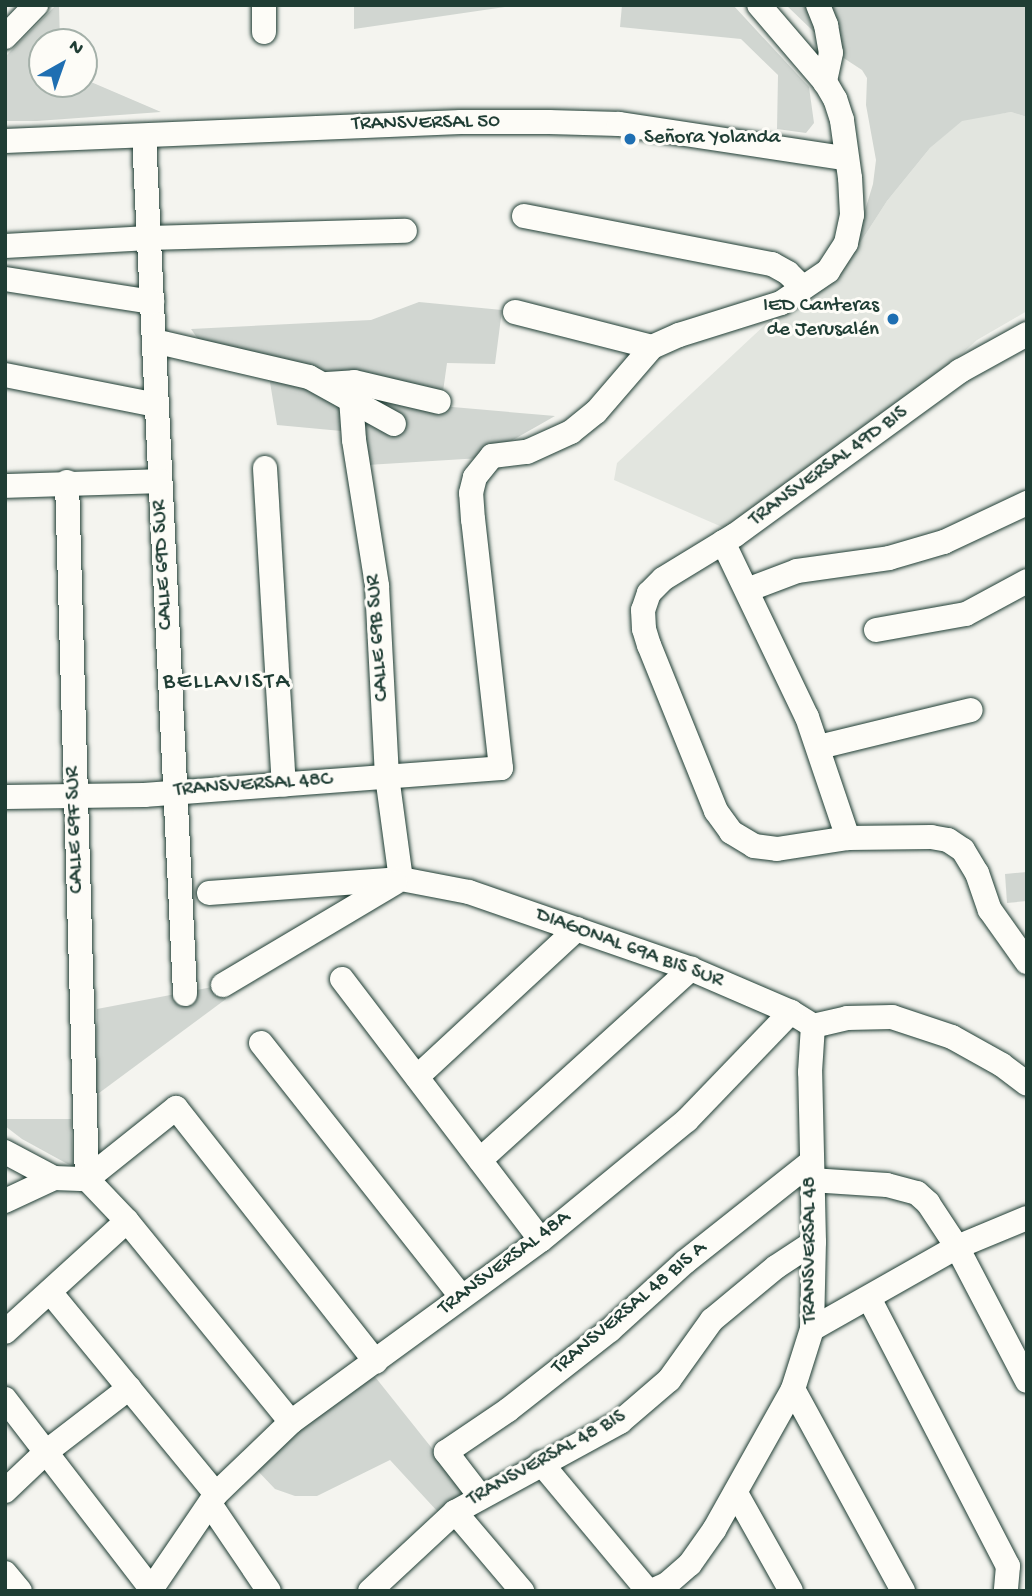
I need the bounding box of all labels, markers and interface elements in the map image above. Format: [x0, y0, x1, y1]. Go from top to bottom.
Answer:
north arrow [28, 28, 98, 98]
text: N [63, 35, 88, 61]
street label: TRANSVERSAL 50 [352, 110, 500, 138]
place label: Señora Yolanda [644, 126, 780, 152]
marker: Señora Yolanda [622, 131, 638, 147]
place label: IED Canteras de Jerusalén [763, 294, 879, 344]
marker: IED Canteras de Jerusalén [885, 311, 901, 327]
street label: TRANSVERSAL 49D BIS [745, 401, 913, 533]
street label: CALLE 69D SUR [148, 499, 180, 631]
street label: CALLE 69B SUR [362, 574, 396, 702]
district label: BELLAVISTA [164, 669, 290, 697]
street label: CALLE 69F SUR [61, 766, 91, 894]
street label: TRANSVERSAL 48C [173, 768, 333, 804]
street label: DIAGONAL 69A BIS SUR [532, 903, 726, 995]
street label: TRANSVERSAL 48 [798, 1177, 824, 1323]
street label: TRANSVERSAL 48A [434, 1206, 576, 1322]
street label: TRANSVERSAL 48 BIS A [547, 1237, 713, 1381]
street label: TRANSVERSAL 48 BIS [463, 1405, 631, 1513]

